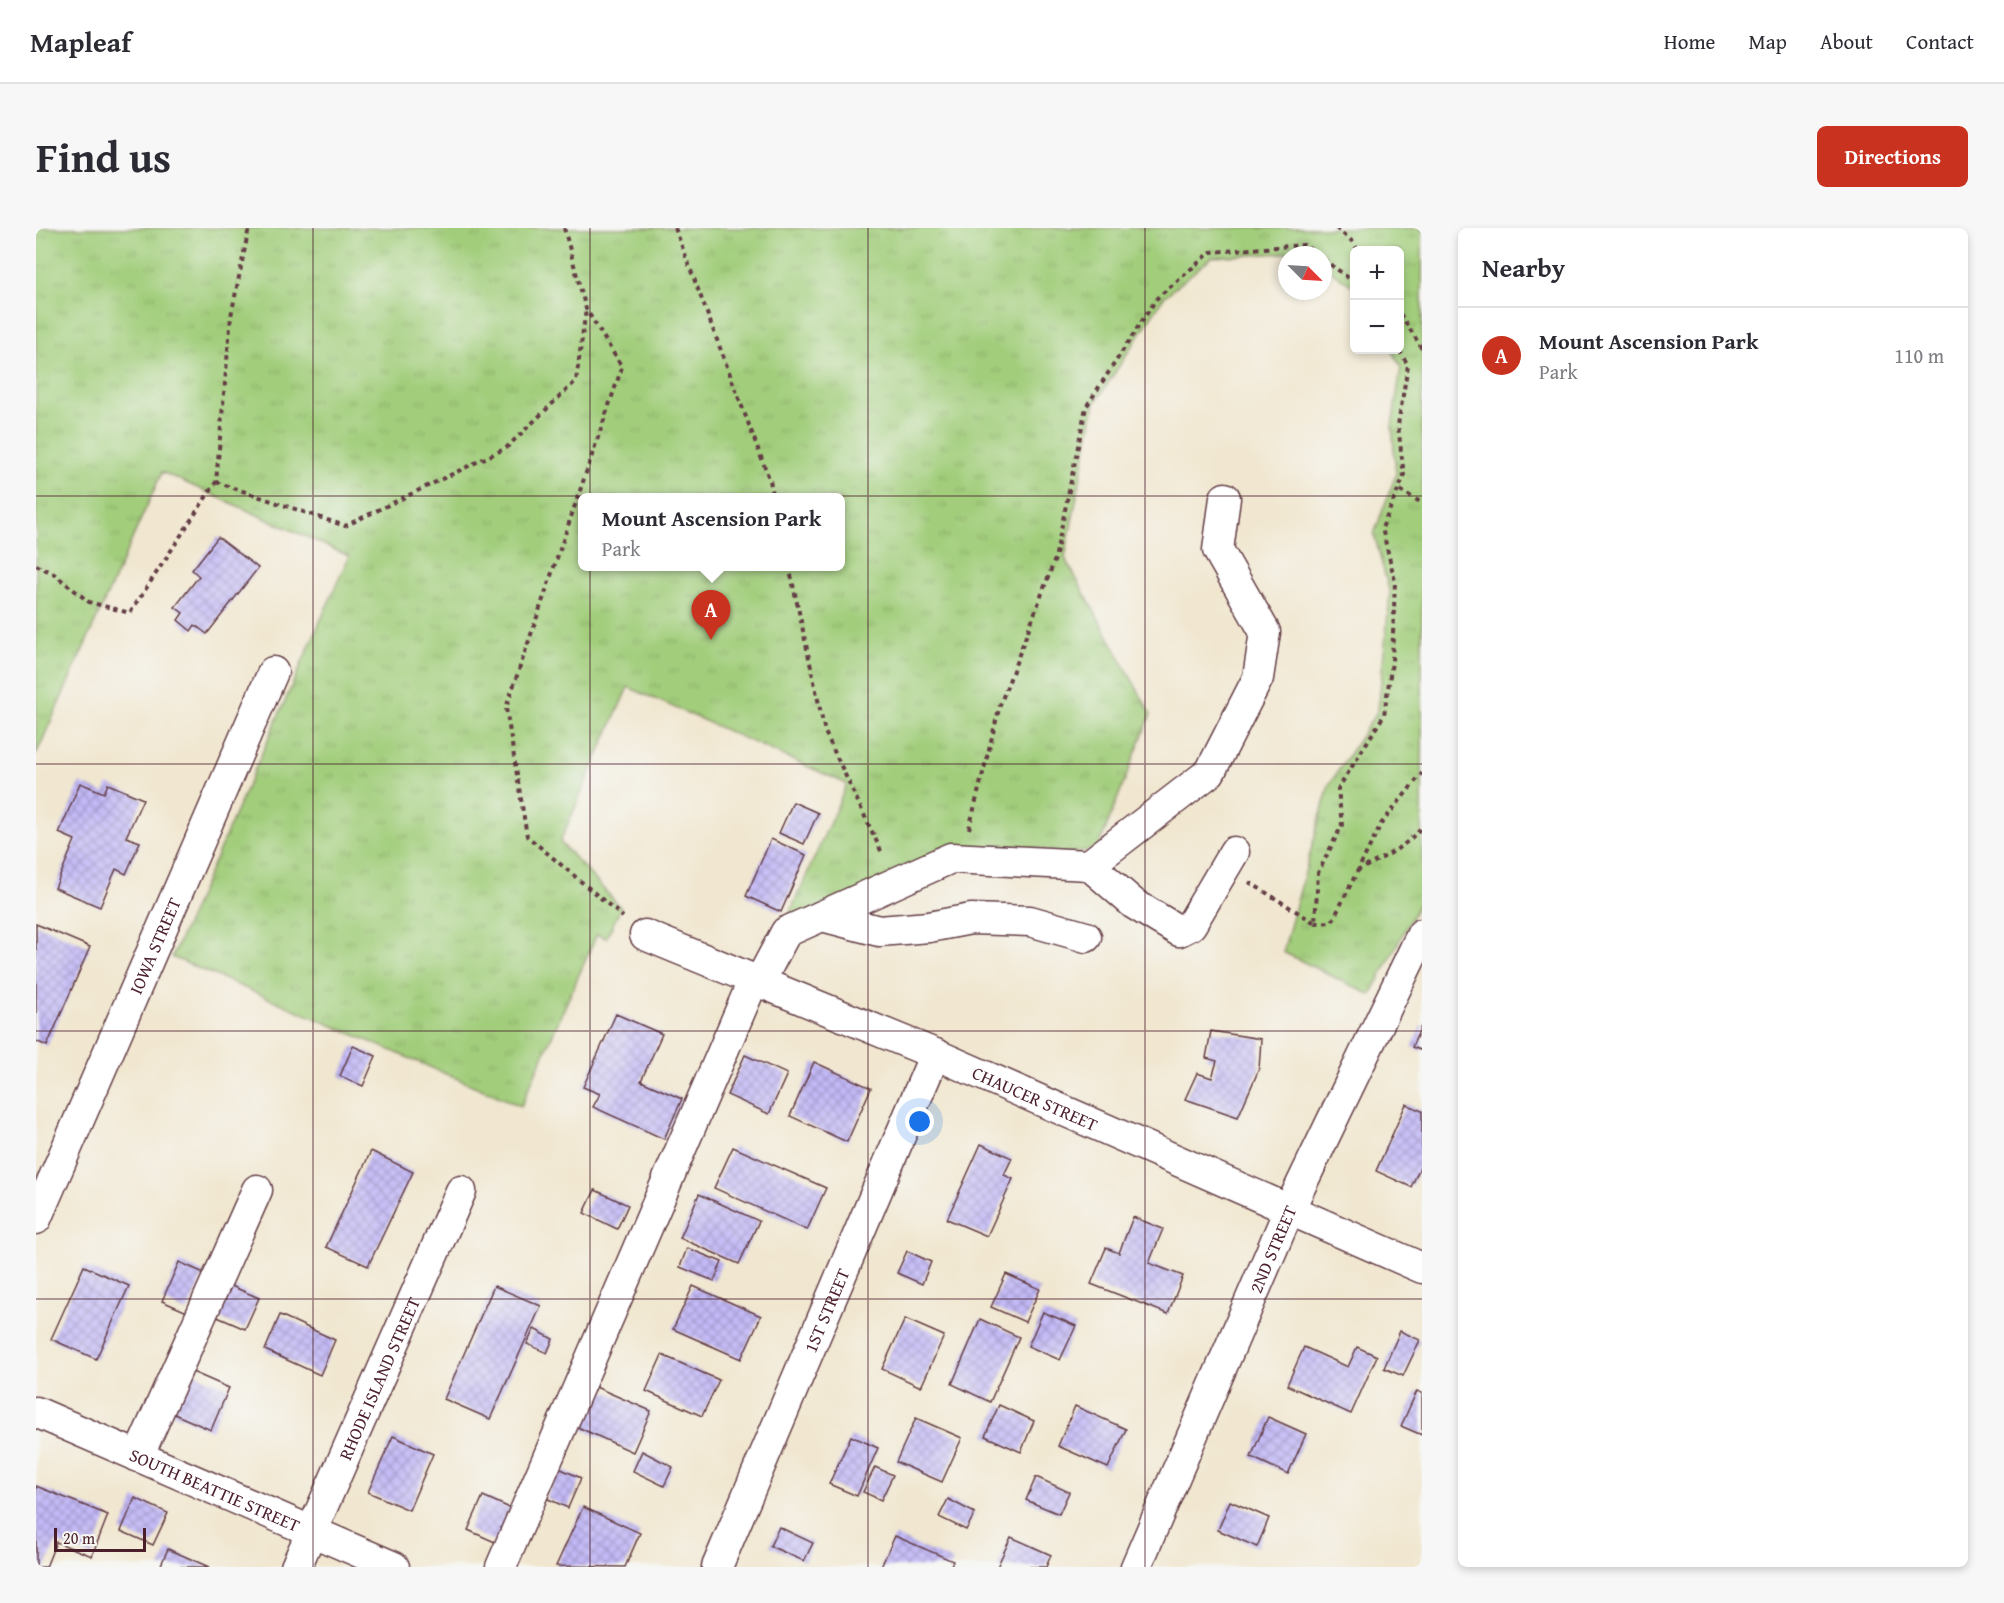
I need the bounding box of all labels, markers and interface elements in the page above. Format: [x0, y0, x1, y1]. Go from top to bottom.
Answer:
text: Mapleaf [30, 21, 131, 62]
text: Home [1664, 26, 1715, 57]
text: Map [1748, 26, 1787, 57]
text: About [1820, 26, 1873, 57]
text: Contact [1906, 26, 1974, 57]
text: Find us [36, 126, 171, 187]
button: Directions [1817, 126, 1968, 187]
north arrow [1278, 246, 1332, 300]
map controls [1350, 246, 1404, 354]
button: + [1350, 246, 1404, 300]
text: Nearby [1482, 248, 1565, 287]
button: − [1350, 300, 1404, 354]
text: Mount Ascension Park [1539, 325, 1758, 357]
text: A [1495, 341, 1508, 370]
text: 110 m [1894, 341, 1944, 370]
text: Park [1539, 357, 1578, 386]
popup [578, 493, 845, 571]
text: Mount Ascension Park [602, 502, 821, 534]
text: Park [602, 534, 640, 563]
pin: A [692, 590, 730, 640]
street label: IOWA STREET [122, 893, 187, 998]
street label: CHAUCER STREET [968, 1059, 1102, 1138]
your location [905, 1107, 934, 1136]
street label: 2ND STREET [1242, 1201, 1303, 1297]
street label: 1ST STREET [796, 1264, 856, 1357]
street label: RHODE ISLAND STREET [331, 1293, 426, 1464]
street label: SOUTH BEATTIE STREET [125, 1441, 304, 1538]
scale bar [54, 1525, 146, 1552]
text: 20 m [63, 1526, 95, 1550]

